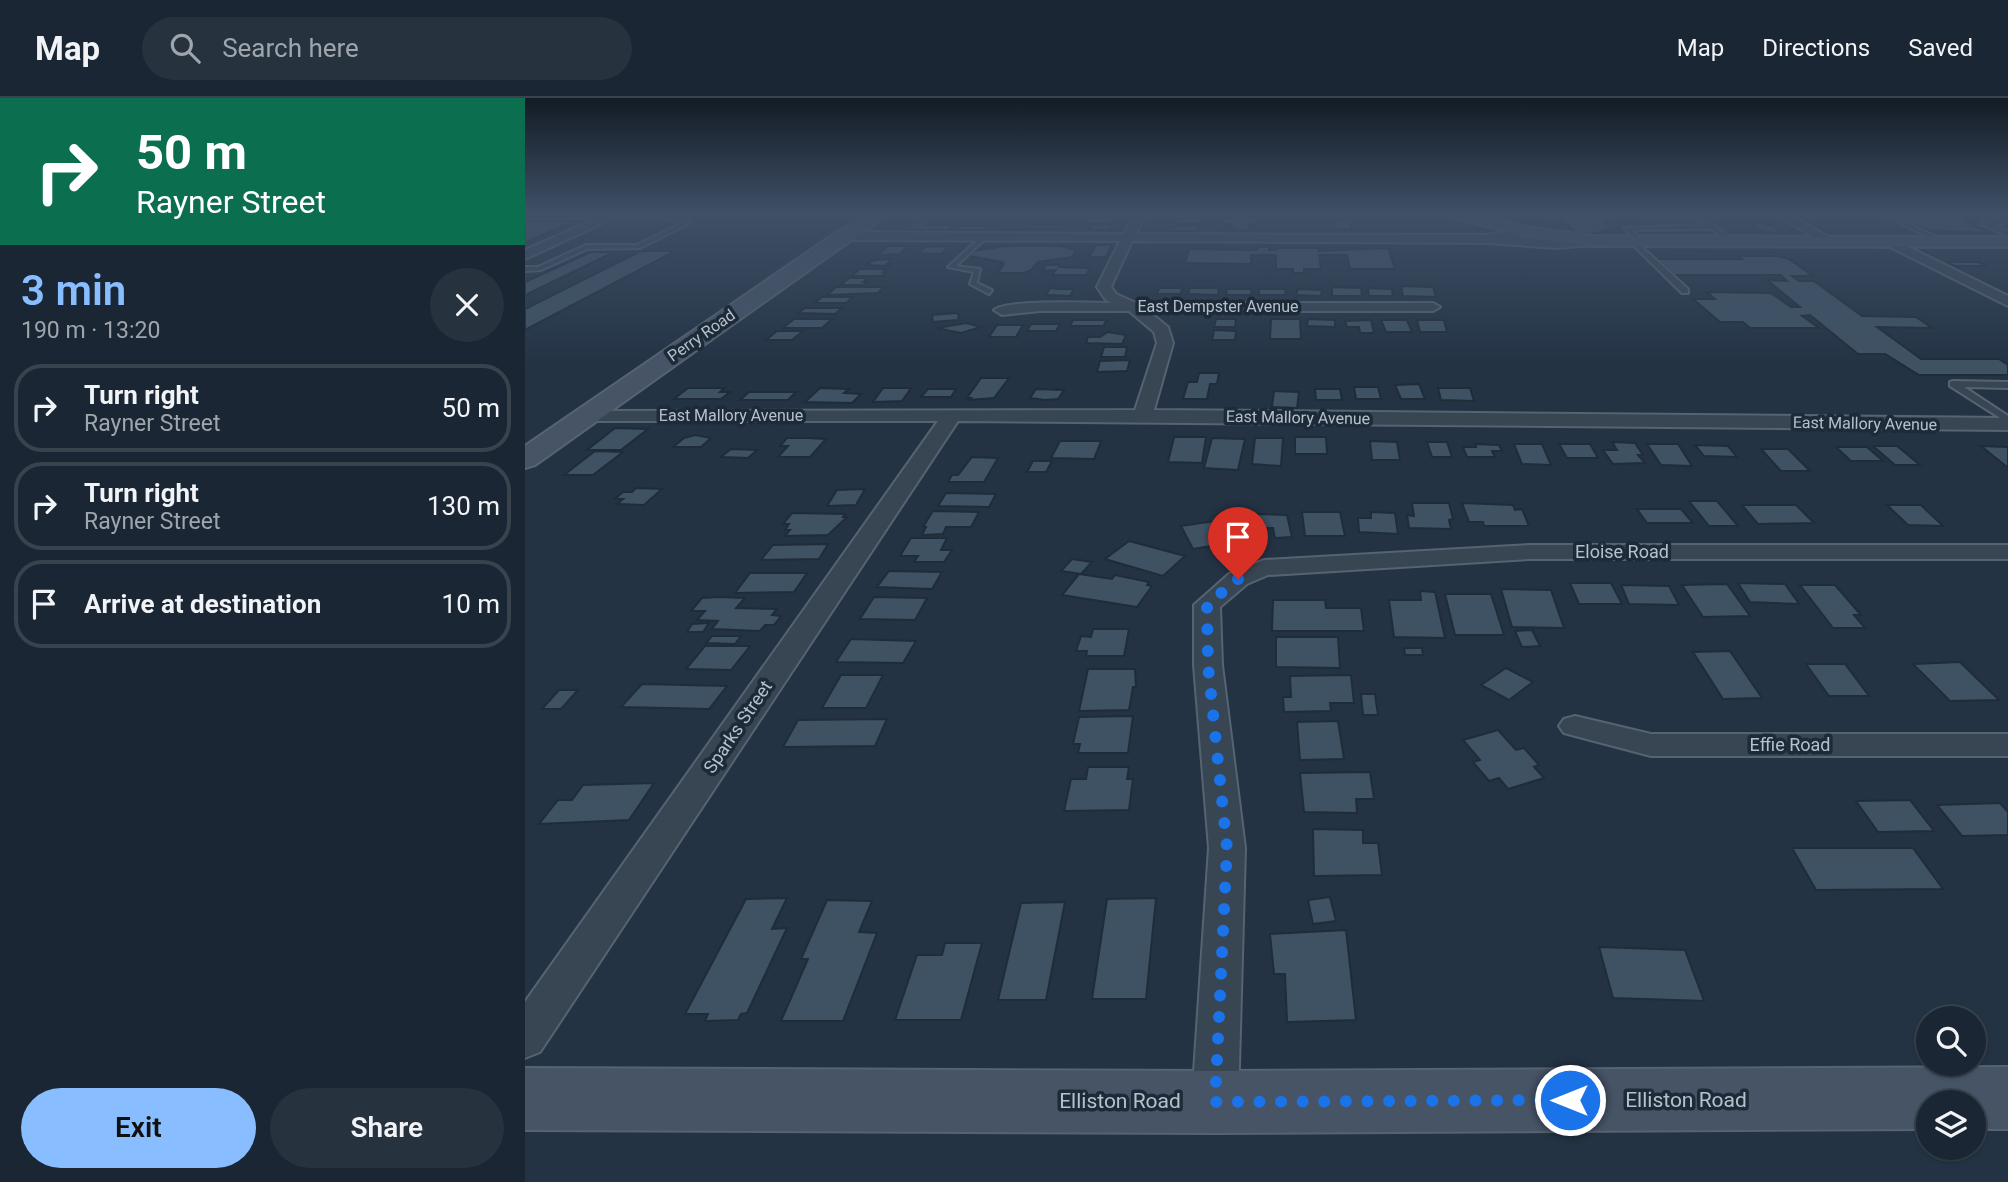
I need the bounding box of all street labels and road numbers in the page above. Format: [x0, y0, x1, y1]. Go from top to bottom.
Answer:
street label: East Dempster Avenue [1138, 297, 1298, 316]
street label: Perry Road [664, 305, 739, 365]
street label: East Mallory Avenue [659, 406, 803, 425]
street label: East Mallory Avenue [1226, 407, 1370, 428]
street label: East Mallory Avenue [1793, 413, 1937, 434]
street label: Eloise Road [1575, 541, 1669, 562]
street label: Sparks Street [699, 676, 776, 777]
street label: Effie Road [1750, 734, 1830, 755]
street label: Elliston Road [1625, 1088, 1747, 1112]
street label: Elliston Road [1059, 1089, 1181, 1113]

